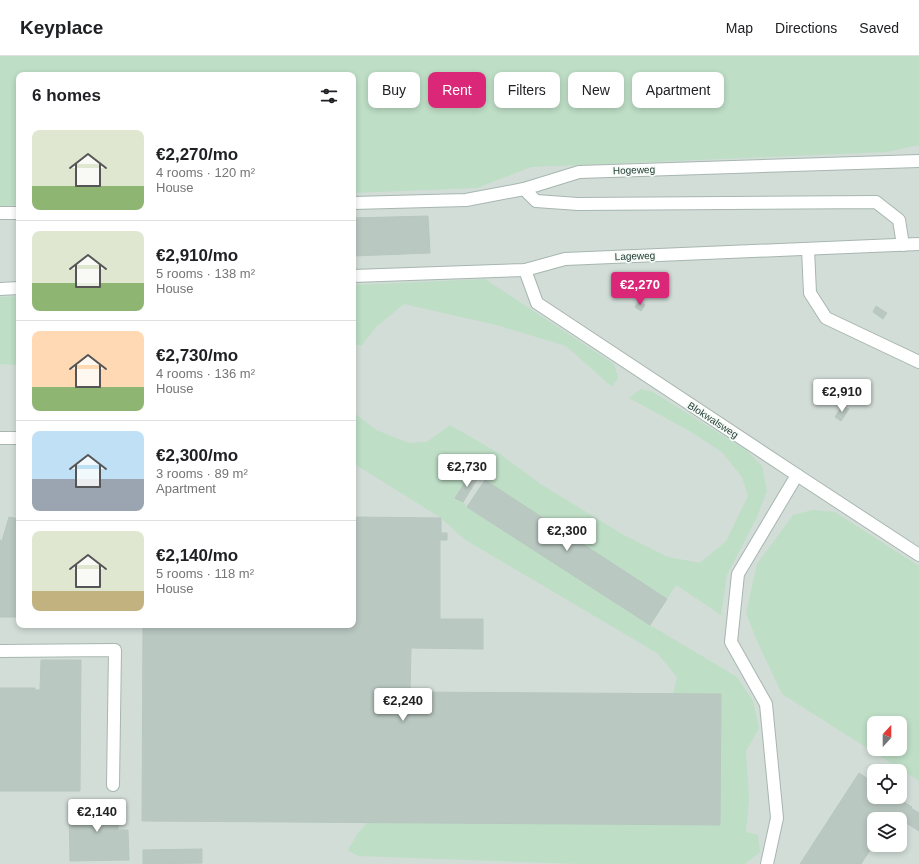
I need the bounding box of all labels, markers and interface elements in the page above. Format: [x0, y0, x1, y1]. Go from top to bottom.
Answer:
text: Keyplace [20, 17, 103, 38]
text: Map [726, 20, 753, 36]
text: Directions [775, 20, 837, 36]
text: Saved [859, 20, 899, 36]
chip: Buy [368, 72, 420, 108]
chip: Rent [428, 72, 486, 108]
chip: Filters [494, 72, 560, 108]
chip: New [568, 72, 624, 108]
chip: Apartment [632, 72, 724, 108]
icon: filters [318, 85, 340, 107]
text: 6 homes [32, 86, 101, 105]
text: €2,270/mo [156, 145, 238, 164]
icon: home [64, 146, 112, 194]
street label: Hogeweg [613, 164, 655, 176]
text: 4 rooms · 120 m² [156, 165, 255, 180]
text: House [156, 180, 194, 195]
text: €2,910/mo [156, 246, 238, 265]
icon: home [64, 247, 112, 295]
street label: Lageweg [615, 250, 655, 262]
text: 5 rooms · 138 m² [156, 266, 255, 281]
pin: €2,270 [607, 272, 673, 306]
text: €2,270 [620, 277, 660, 292]
text: House [156, 281, 194, 296]
text: €2,730/mo [156, 346, 238, 365]
icon: home [64, 347, 112, 395]
text: 4 rooms · 136 m² [156, 366, 255, 381]
pin: €2,910 [809, 379, 875, 413]
text: House [156, 381, 194, 396]
text: €2,910 [822, 384, 862, 399]
street label: Blokwalsweg [686, 400, 740, 440]
text: €2,300/mo [156, 446, 238, 465]
icon: home [64, 447, 112, 495]
pin: €2,730 [434, 454, 500, 488]
text: €2,730 [447, 459, 487, 474]
text: 3 rooms · 89 m² [156, 466, 248, 481]
text: Apartment [156, 481, 216, 496]
pin: €2,300 [534, 518, 600, 552]
text: €2,300 [547, 523, 587, 538]
text: €2,140/mo [156, 546, 238, 565]
icon: home [64, 547, 112, 595]
text: 5 rooms · 118 m² [156, 566, 254, 581]
text: House [156, 581, 194, 596]
pin: €2,240 [370, 688, 436, 722]
text: €2,240 [383, 693, 423, 708]
north arrow [867, 716, 907, 756]
map controls [867, 716, 907, 852]
button: locate [867, 764, 907, 804]
pin: €2,140 [64, 799, 130, 833]
text: €2,140 [77, 804, 117, 819]
button: layers [867, 812, 907, 852]

